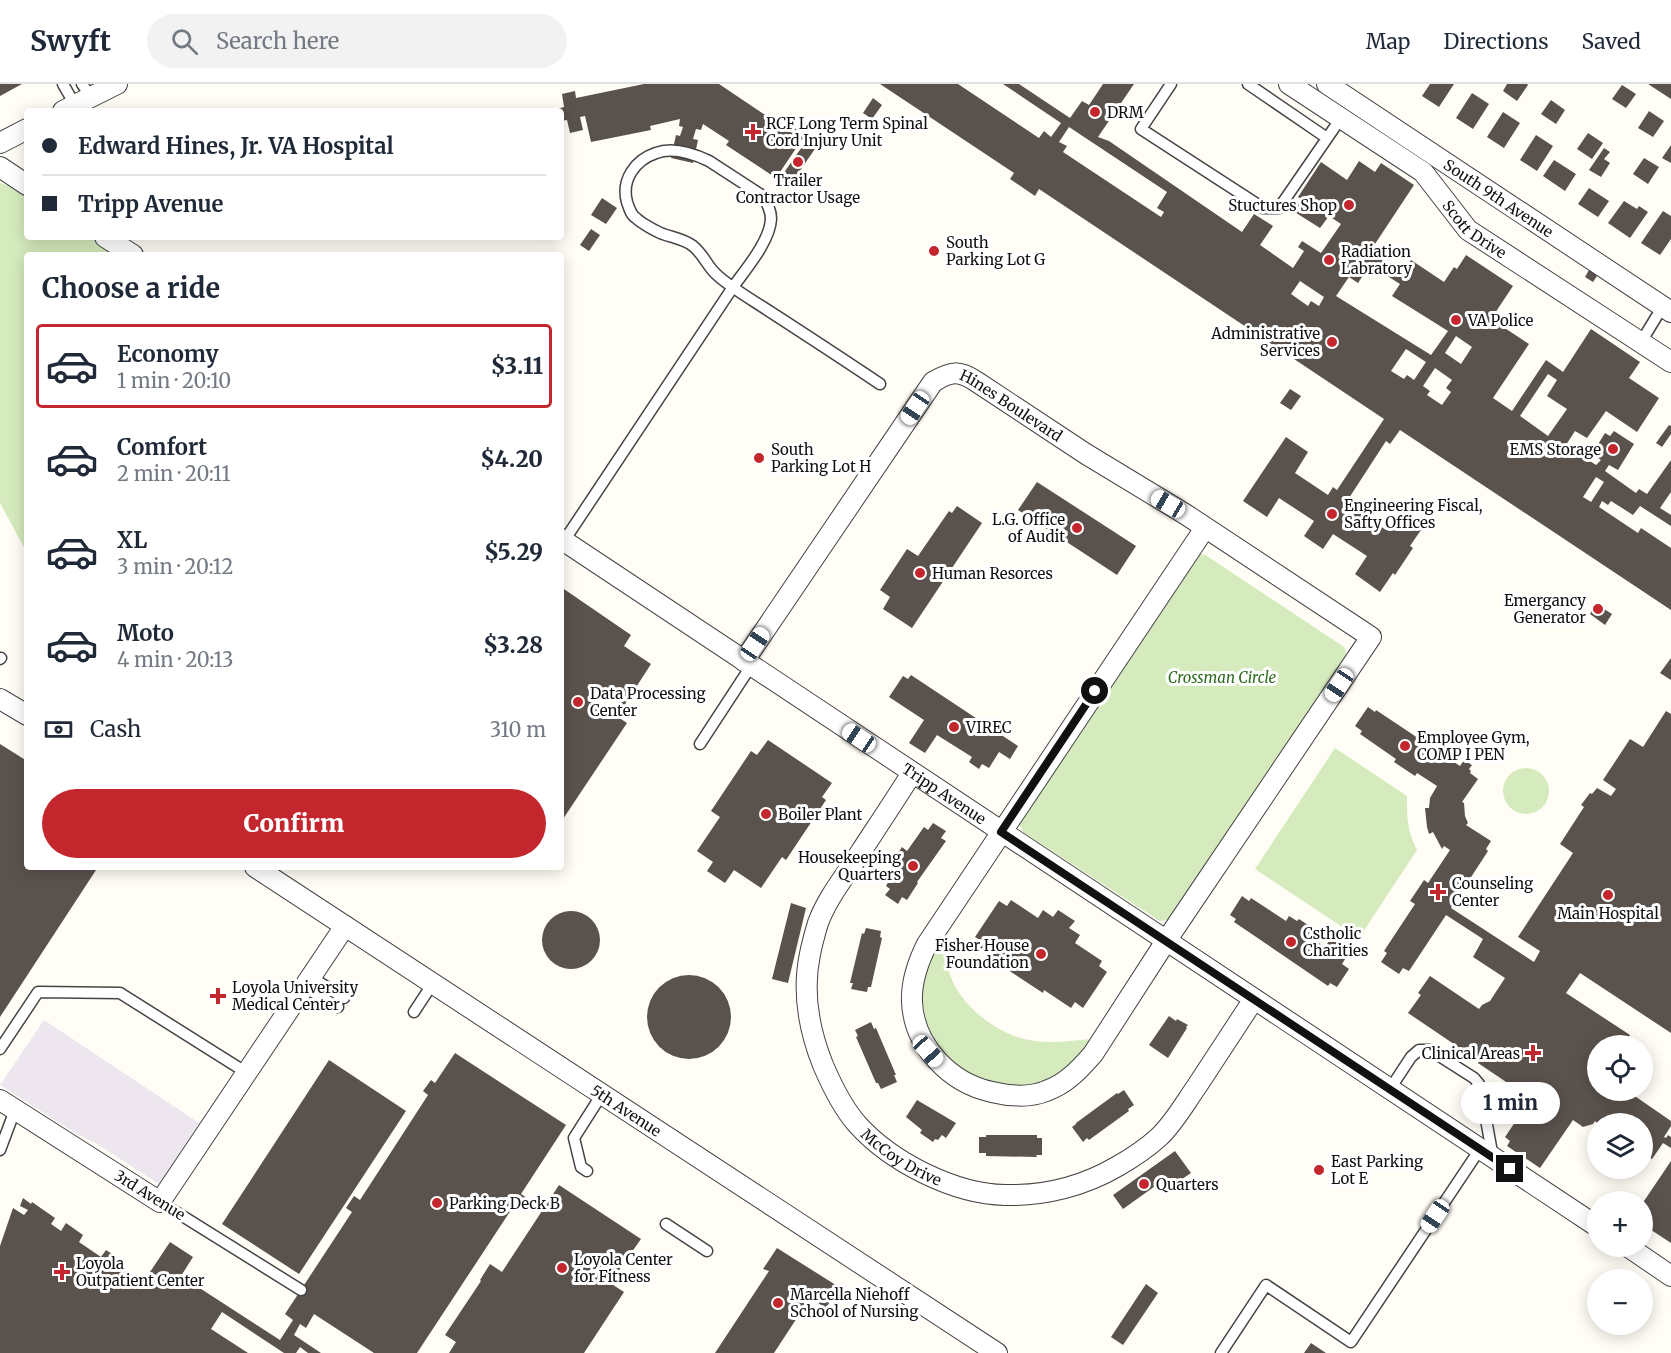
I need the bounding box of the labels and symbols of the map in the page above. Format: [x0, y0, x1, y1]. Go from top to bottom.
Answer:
place label: DRM [1107, 103, 1144, 122]
marker: DRM [1088, 105, 1102, 119]
place label: RCF Long Term Spinal Cord Injury Unit [766, 114, 928, 150]
marker: RCF Long Term Spinal Cord Injury Unit [744, 123, 762, 141]
marker: Trailer Contractor Usage [791, 155, 805, 169]
street label: South 9th Avenue [1440, 155, 1557, 241]
place label: Trailer Contractor Usage [736, 171, 860, 207]
place label: Stuctures Shop [1228, 196, 1337, 215]
street label: Scott Drive [1439, 196, 1510, 262]
marker: Stuctures Shop [1342, 198, 1356, 212]
place label: South Parking Lot G [946, 233, 1045, 269]
place label: Radiation Labratory [1341, 242, 1412, 278]
marker: South Parking Lot G [927, 244, 941, 258]
marker: Radiation Labratory [1322, 253, 1336, 267]
place label: VA Police [1467, 311, 1533, 330]
marker: VA Police [1449, 313, 1463, 327]
place label: Administrative Services [1210, 324, 1320, 360]
marker: Administrative Services [1325, 335, 1339, 349]
street label: Hines Boulevard [957, 365, 1066, 445]
car [897, 388, 933, 428]
place label: South Parking Lot H [771, 440, 871, 476]
place label: EMS Storage [1510, 440, 1601, 459]
marker: EMS Storage [1606, 442, 1620, 456]
marker: South Parking Lot H [752, 451, 766, 465]
car [1148, 487, 1188, 521]
place label: Engineering Fiscal, Safty Offices [1344, 496, 1483, 532]
marker: Engineering Fiscal, Safty Offices [1325, 507, 1339, 521]
place label: L.G. Office of Audit [992, 510, 1065, 546]
marker: L.G. Office of Audit [1070, 521, 1084, 535]
place label: Human Resorces [932, 564, 1053, 583]
marker: Human Resorces [913, 566, 927, 580]
place label: Emergancy Generator [1504, 591, 1586, 627]
marker: Emergancy Generator [1591, 602, 1605, 616]
car [737, 624, 773, 664]
car [1321, 665, 1357, 705]
park label: Crossman Circle [1168, 668, 1277, 687]
route start [1081, 677, 1108, 704]
place label: Data Processing Center [590, 684, 706, 720]
marker: Data Processing Center [571, 695, 585, 709]
place label: VIREC [965, 718, 1012, 737]
car [839, 720, 879, 756]
marker: VIREC [947, 720, 961, 734]
place label: Employee Gym, COMP I PEN [1417, 728, 1530, 764]
marker: Employee Gym, COMP I PEN [1398, 739, 1412, 753]
street label: Tripp Avenue [899, 759, 990, 828]
place label: Boiler Plant [778, 805, 863, 824]
marker: Boiler Plant [759, 807, 773, 821]
place label: Housekeeping Quarters [798, 848, 901, 884]
marker: Housekeeping Quarters [906, 859, 920, 873]
place label: Counseling Center [1452, 874, 1533, 910]
marker: Counseling Center [1429, 883, 1447, 901]
marker: Main Hospital [1601, 888, 1615, 902]
place label: Main Hospital [1557, 904, 1659, 923]
place label: Cstholic Charities [1303, 924, 1368, 960]
marker: Cstholic Charities [1284, 935, 1298, 949]
place label: Fisher House Foundation [935, 936, 1029, 972]
marker: Fisher House Foundation [1034, 947, 1048, 961]
place label: Loyola University Medical Center [232, 978, 358, 1014]
marker: Loyola University Medical Center [209, 987, 227, 1005]
car [909, 1032, 947, 1070]
place label: Clinical Areas [1422, 1044, 1520, 1063]
marker: Clinical Areas [1524, 1044, 1542, 1062]
street label: 5th Avenue [588, 1080, 665, 1140]
callout: 1 min [1460, 1082, 1559, 1124]
street label: McCoy Drive [857, 1124, 945, 1189]
place label: East Parking Lot E [1331, 1152, 1423, 1188]
route end [1496, 1155, 1523, 1182]
marker: East Parking Lot E [1312, 1163, 1326, 1177]
street label: 3rd Avenue [111, 1166, 189, 1224]
place label: Quarters [1156, 1175, 1219, 1194]
marker: Quarters [1137, 1177, 1151, 1191]
place label: Parking Deck B [449, 1194, 560, 1213]
marker: Parking Deck B [430, 1196, 444, 1210]
car [1417, 1196, 1453, 1236]
place label: Loyola Center for Fitness [574, 1250, 673, 1286]
place label: Loyola Outpatient Center [76, 1254, 205, 1290]
marker: Loyola Center for Fitness [555, 1261, 569, 1275]
marker: Loyola Outpatient Center [53, 1263, 71, 1281]
place label: Marcella Niehoff School of Nursing [790, 1285, 918, 1321]
marker: Marcella Niehoff School of Nursing [771, 1296, 785, 1310]

